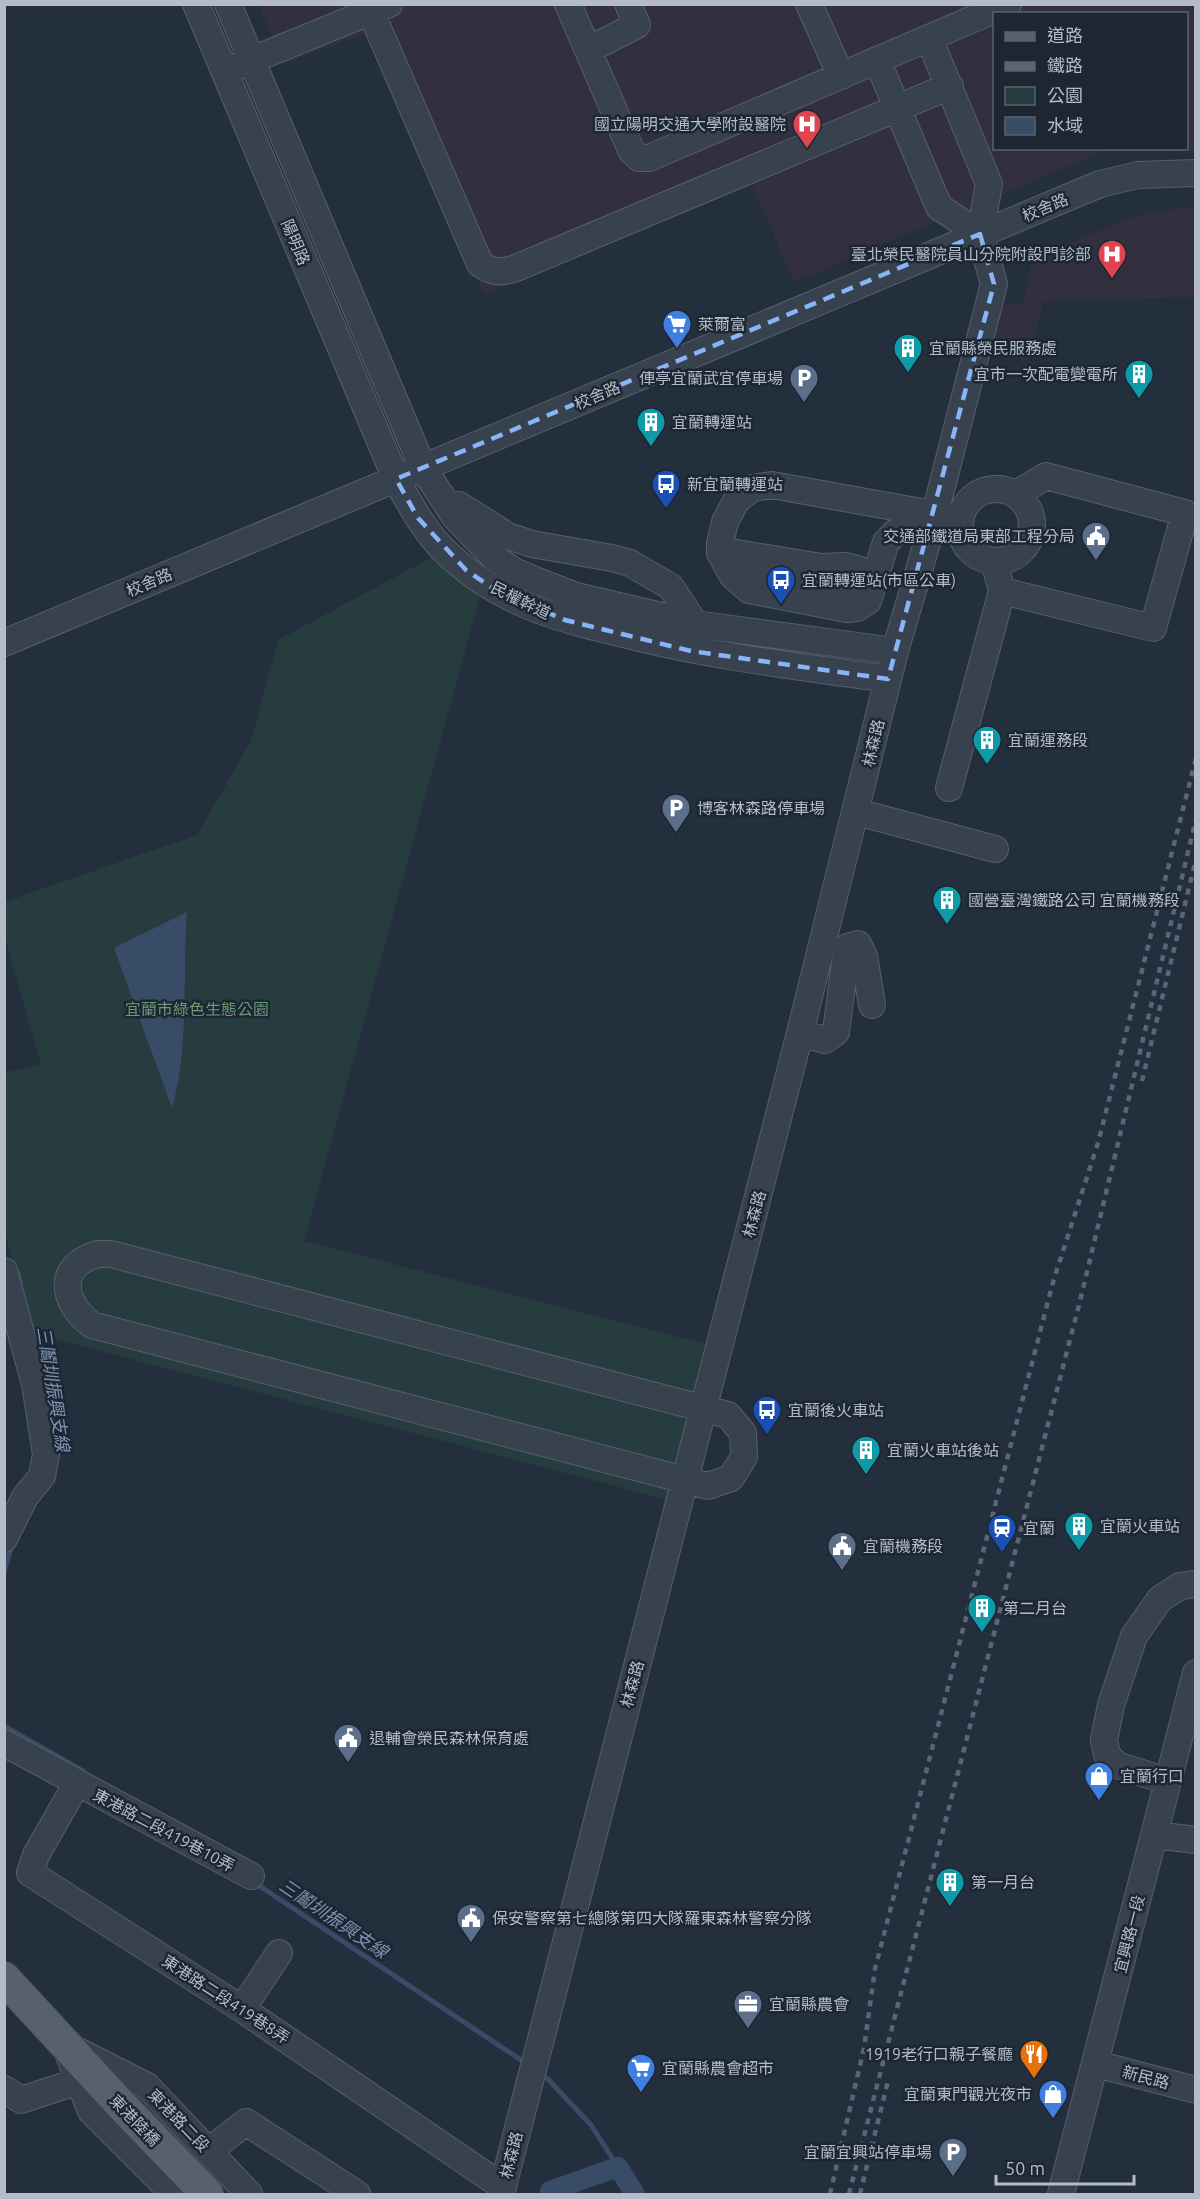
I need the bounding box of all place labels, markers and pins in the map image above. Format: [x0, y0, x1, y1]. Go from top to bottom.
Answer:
hospital icon: 國立陽明交通大學附設醫院 [791, 108, 823, 150]
place label: 國立陽明交通大學附設醫院 [594, 115, 786, 133]
hospital icon: 臺北榮民醫院員山分院附設門診部 [1096, 238, 1128, 280]
place label: 臺北榮民醫院員山分院附設門診部 [851, 245, 1091, 263]
supermarket icon: 萊爾富 [661, 308, 693, 350]
place label: 萊爾富 [698, 315, 746, 333]
building icon: 宜蘭縣榮民服務處 [892, 332, 924, 374]
place label: 宜蘭縣榮民服務處 [929, 339, 1057, 357]
building icon: 宜市一次配電變電所 [1123, 358, 1155, 400]
parking icon: 俥亭宜蘭武宜停車場 [788, 362, 820, 404]
place label: 宜市一次配電變電所 [974, 365, 1118, 383]
place label: 俥亭宜蘭武宜停車場 [639, 369, 783, 387]
building icon: 宜蘭轉運站 [635, 406, 667, 448]
place label: 宜蘭轉運站 [672, 413, 752, 431]
bus stop icon: 新宜蘭轉運站 [650, 468, 682, 510]
place label: 新宜蘭轉運站 [687, 475, 783, 493]
public building icon: 交通部鐵道局東部工程分局 [1080, 520, 1112, 562]
place label: 交通部鐵道局東部工程分局 [883, 527, 1075, 545]
bus stop icon: 宜蘭轉運站(市區公車) [765, 564, 797, 606]
place label: 宜蘭轉運站(市區公車) [802, 571, 956, 590]
building icon: 宜蘭運務段 [971, 724, 1003, 766]
place label: 宜蘭運務段 [1008, 731, 1088, 749]
parking icon: 博客林森路停車場 [660, 792, 692, 834]
place label: 博客林森路停車場 [697, 799, 825, 817]
building icon: 國營臺灣鐵路公司 宜蘭機務段 [931, 884, 963, 926]
place label: 國營臺灣鐵路公司 宜蘭機務段 [968, 891, 1180, 909]
bus stop icon: 宜蘭後火車站 [751, 1394, 783, 1436]
place label: 宜蘭後火車站 [788, 1401, 884, 1419]
building icon: 宜蘭火車站後站 [850, 1434, 882, 1476]
place label: 宜蘭火車站後站 [887, 1441, 999, 1459]
building icon: 宜蘭火車站 [1063, 1510, 1095, 1552]
station icon: 宜蘭 [986, 1512, 1018, 1554]
place label: 宜蘭火車站 [1100, 1517, 1180, 1535]
place label: 宜蘭 [1023, 1519, 1055, 1537]
public building icon: 宜蘭機務段 [826, 1530, 858, 1572]
place label: 宜蘭機務段 [863, 1537, 943, 1555]
building icon: 第二月台 [966, 1592, 998, 1634]
place label: 第二月台 [1003, 1599, 1067, 1617]
public building icon: 退輔會榮民森林保育處 [332, 1722, 364, 1764]
place label: 退輔會榮民森林保育處 [369, 1729, 529, 1747]
shop icon: 宜蘭行口 [1083, 1760, 1115, 1802]
place label: 宜蘭行口 [1120, 1767, 1184, 1785]
building icon: 第一月台 [934, 1866, 966, 1908]
place label: 第一月台 [971, 1873, 1035, 1891]
public building icon: 保安警察第七總隊第四大隊羅東森林警察分隊 [455, 1902, 487, 1944]
place label: 保安警察第七總隊第四大隊羅東森林警察分隊 [492, 1909, 812, 1927]
office icon: 宜蘭縣農會 [732, 1988, 764, 2030]
place label: 宜蘭縣農會 [769, 1995, 849, 2013]
restaurant icon: 1919老行口親子餐廳 [1018, 2038, 1050, 2080]
place label: 1919老行口親子餐廳 [865, 2045, 1013, 2063]
supermarket icon: 宜蘭縣農會超市 [625, 2052, 657, 2094]
place label: 宜蘭縣農會超市 [662, 2059, 774, 2077]
shop icon: 宜蘭東門觀光夜市 [1037, 2078, 1069, 2120]
place label: 宜蘭東門觀光夜市 [904, 2085, 1032, 2103]
parking icon: 宜蘭宜興站停車場 [937, 2136, 969, 2178]
place label: 宜蘭宜興站停車場 [804, 2143, 932, 2161]

